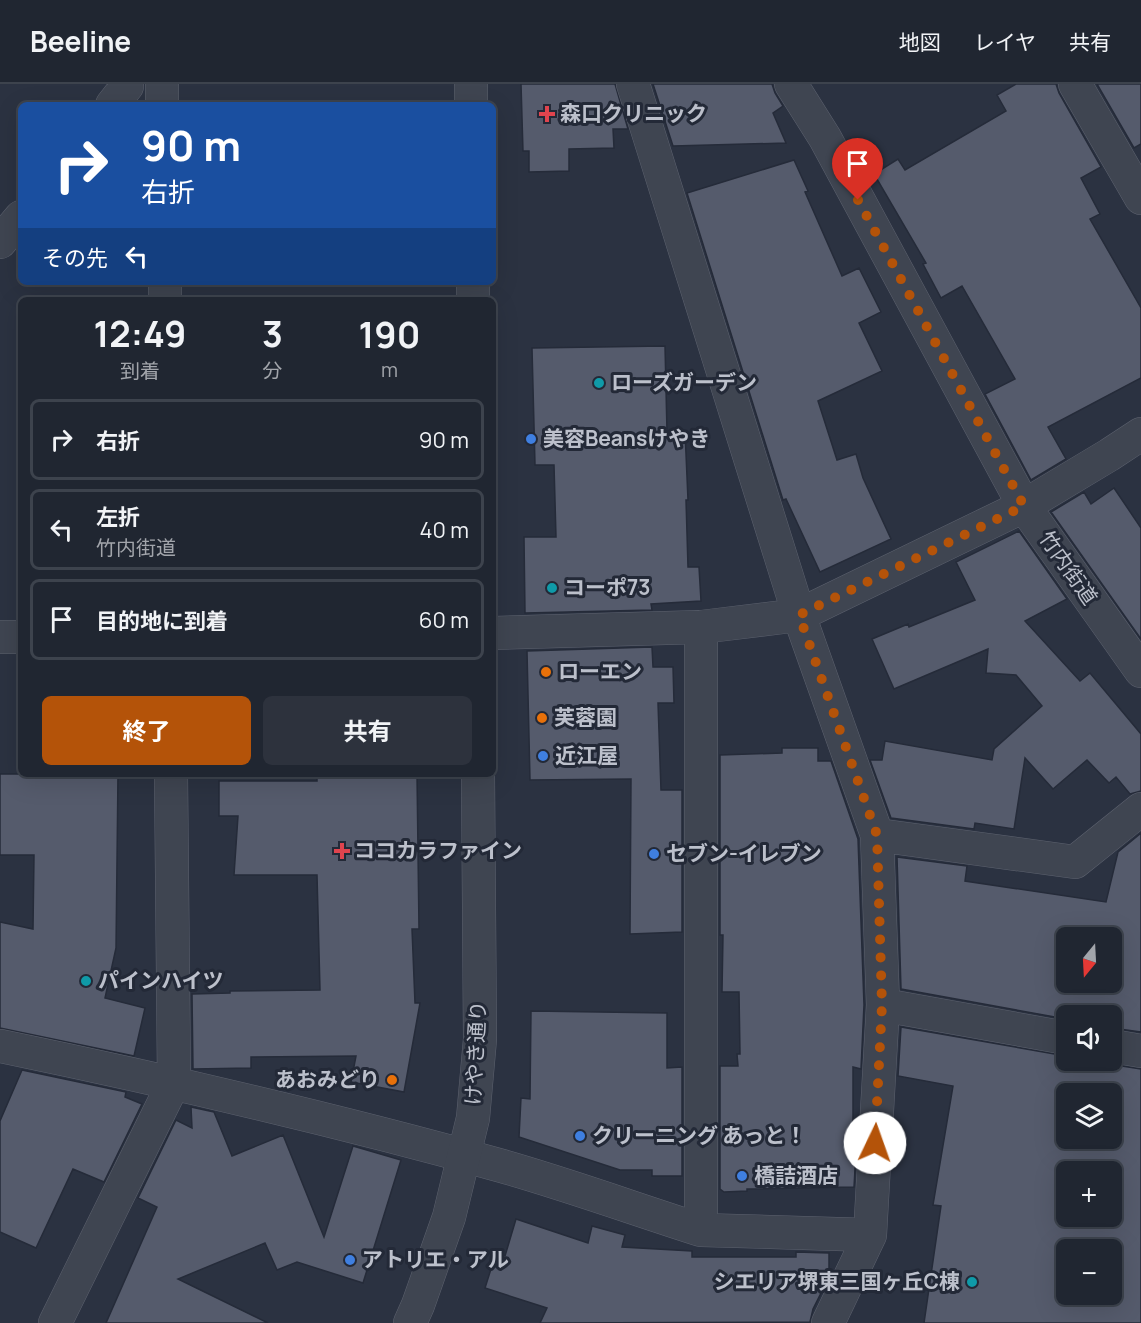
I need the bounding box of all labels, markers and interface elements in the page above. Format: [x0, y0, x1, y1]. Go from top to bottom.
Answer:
text: Beeline [30, 22, 131, 60]
text: 地図 [899, 28, 941, 56]
text: レイヤ [974, 28, 1036, 56]
text: 共有 [1069, 28, 1111, 56]
place label: 森口クリニック [560, 99, 707, 127]
marker: 森口クリニック [538, 105, 556, 123]
text: 90 m [141, 116, 241, 174]
icon: right [42, 126, 120, 204]
pin [832, 138, 883, 200]
icon: arrive [841, 147, 874, 180]
text: 右折 [141, 173, 195, 210]
icon: left [120, 240, 153, 273]
text: その先 [42, 243, 108, 273]
text: 12:49 [94, 309, 186, 358]
text: 3 [262, 309, 283, 358]
text: 190 [359, 310, 420, 359]
text: m [381, 356, 398, 383]
text: 到着 [120, 357, 160, 384]
text: 分 [263, 357, 283, 384]
place label: ローズガーデン [611, 368, 757, 396]
marker: ローズガーデン [592, 376, 606, 390]
icon: right [45, 423, 78, 456]
place label: 美容Beansけやき [543, 424, 710, 452]
text: 90 m [419, 425, 469, 455]
text: 右折 [96, 426, 140, 456]
marker: 美容Beansけやき [524, 432, 538, 446]
text: 左折 [96, 502, 140, 532]
icon: left [45, 513, 78, 546]
text: 40 m [420, 515, 469, 545]
street label: 竹内街道 [1033, 525, 1104, 610]
text: 竹内街道 [96, 534, 176, 561]
place label: コーポ73 [564, 573, 650, 601]
marker: コーポ73 [545, 581, 559, 595]
icon: arrive [45, 603, 78, 636]
text: 60 m [419, 605, 469, 635]
text: 目的地に到着 [96, 606, 228, 636]
place label: ローエン [558, 657, 642, 685]
marker: ローエン [539, 665, 553, 679]
button: 終了 [42, 696, 251, 765]
button: 共有 [263, 696, 472, 765]
place label: 芙蓉園 [554, 703, 617, 731]
marker: 芙蓉園 [535, 711, 549, 725]
place label: 近江屋 [555, 741, 618, 769]
marker: 近江屋 [536, 749, 550, 763]
place label: ココカラファイン [354, 836, 522, 864]
place label: セブン-イレブン [666, 839, 822, 867]
marker: ココカラファイン [335, 844, 349, 858]
marker: セブン-イレブン [647, 847, 661, 861]
north arrow [1056, 927, 1122, 993]
map controls [1056, 927, 1122, 1305]
place label: パインハイツ [98, 966, 224, 994]
marker: パインハイツ [79, 974, 93, 988]
street label: けやき通り [458, 1000, 492, 1106]
button: sound [1056, 1005, 1122, 1071]
place label: あおみどり [275, 1065, 380, 1093]
marker: あおみどり [385, 1073, 399, 1087]
button: layers [1056, 1083, 1122, 1149]
position arrow [843, 1111, 907, 1175]
place label: クリーニング あっと！ [592, 1121, 806, 1149]
marker: クリーニング あっと！ [573, 1129, 587, 1143]
place label: 橋詰酒店 [754, 1161, 838, 1189]
button: + [1056, 1161, 1122, 1227]
marker: 橋詰酒店 [735, 1169, 749, 1183]
button: − [1056, 1239, 1122, 1305]
place label: アトリエ・アル [362, 1245, 509, 1273]
marker: アトリエ・アル [343, 1253, 357, 1267]
place label: シエリア堺東三国ヶ丘C棟 [713, 1267, 960, 1295]
marker: シエリア堺東三国ヶ丘C棟 [965, 1275, 979, 1289]

